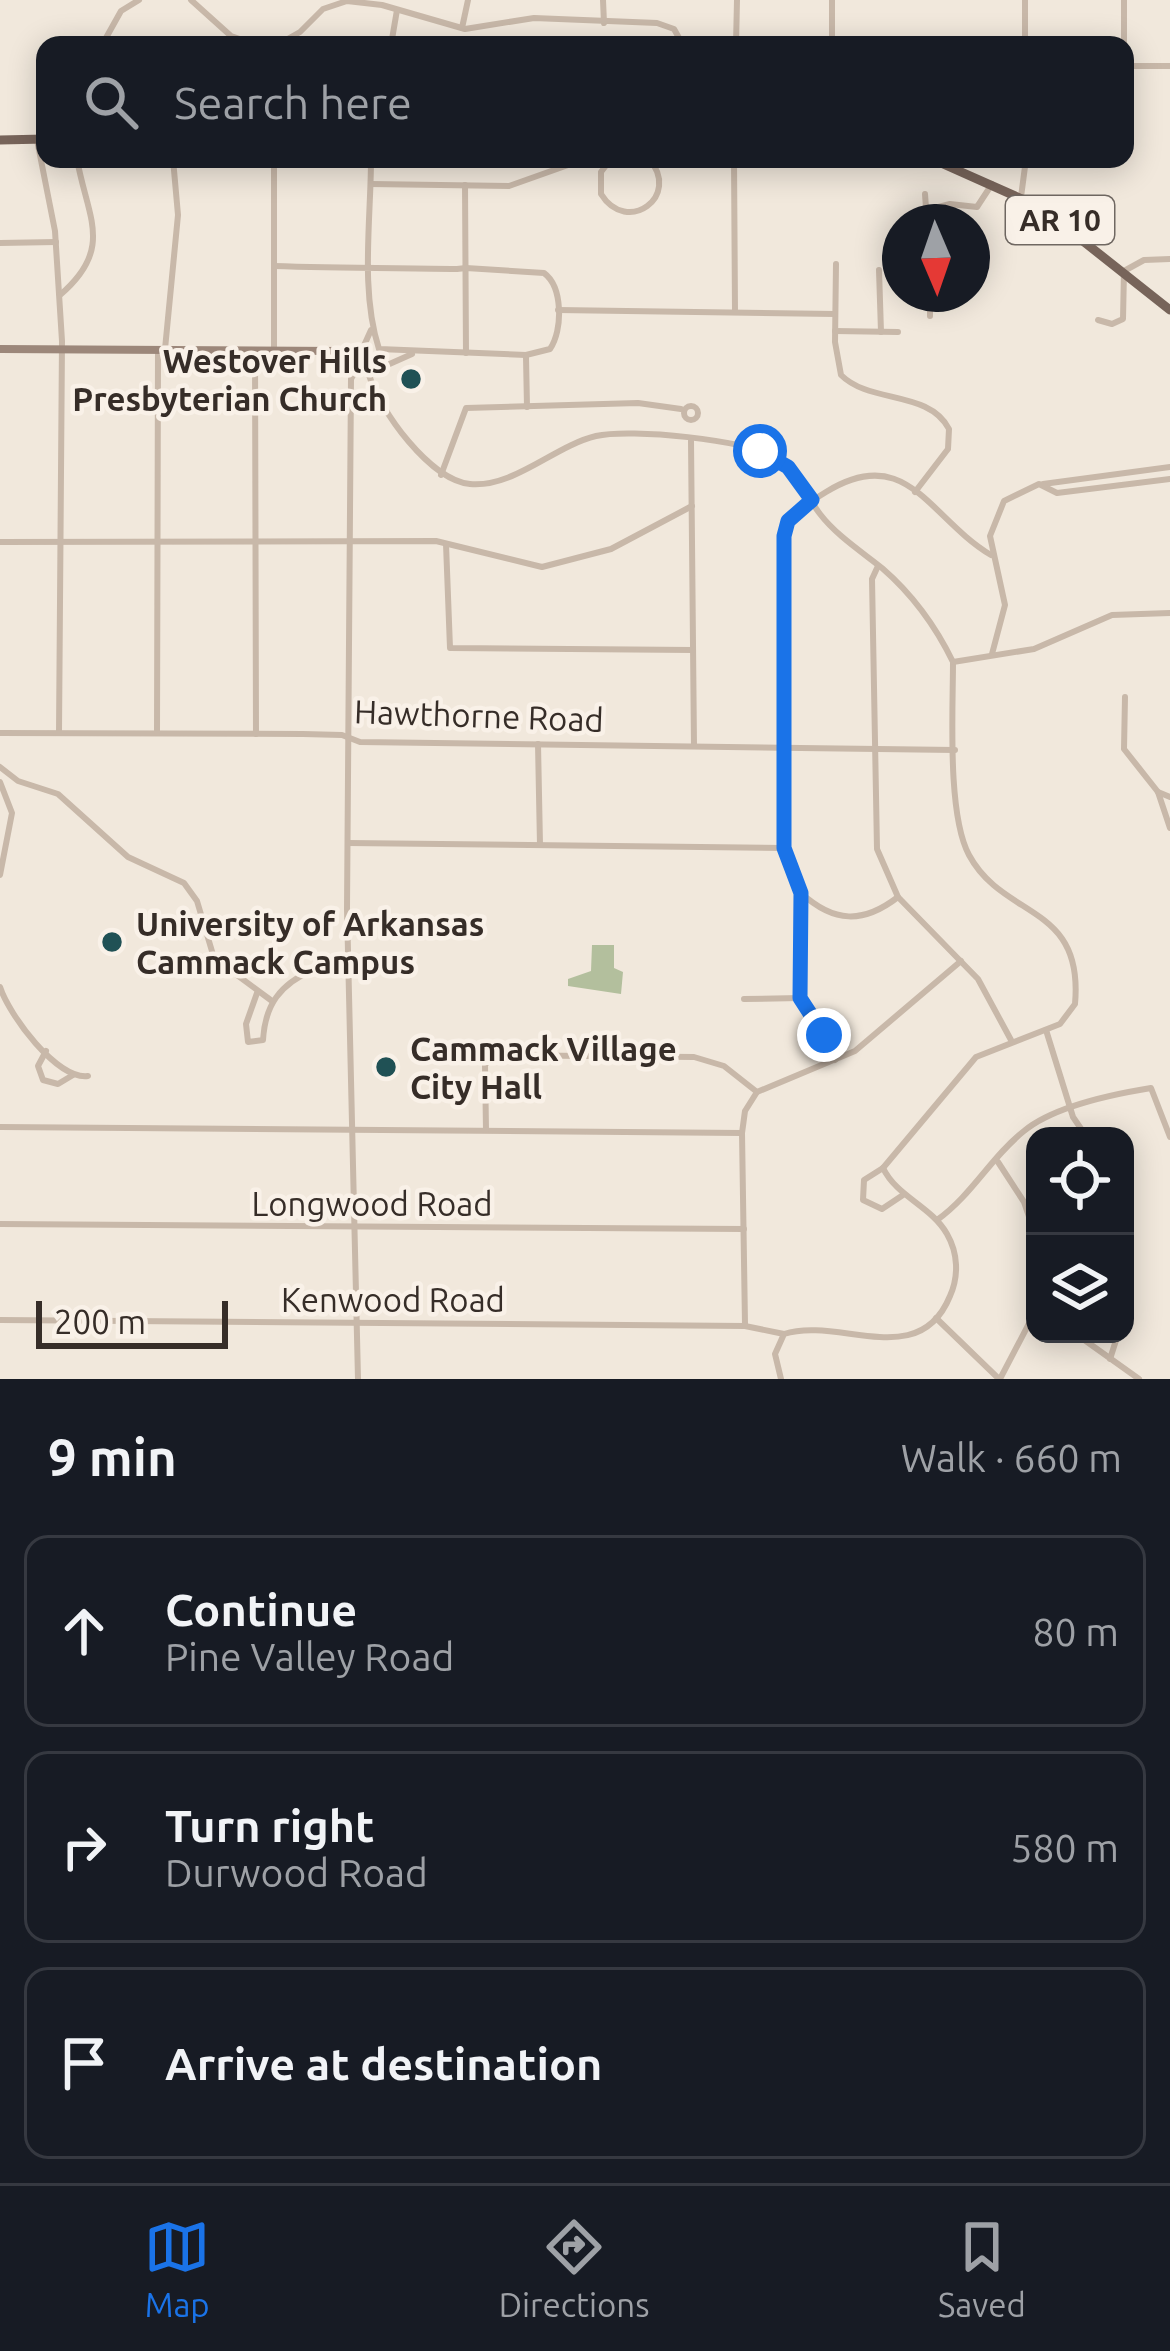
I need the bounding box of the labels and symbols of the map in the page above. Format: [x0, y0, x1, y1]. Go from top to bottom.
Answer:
road number: AR 10 [1006, 196, 1114, 244]
north arrow [882, 204, 990, 312]
place label: Westover Hills Presbyterian Church [72, 342, 387, 417]
marker: Westover Hills Presbyterian Church [398, 366, 424, 392]
route start [733, 424, 787, 478]
street label: Hawthorne Road [354, 692, 604, 738]
place label: University of Arkansas Cammack Campus [136, 905, 484, 980]
marker: University of Arkansas Cammack Campus [99, 929, 125, 955]
route end [797, 1008, 851, 1062]
place label: Cammack Village City Hall [410, 1030, 677, 1105]
marker: Cammack Village City Hall [373, 1054, 399, 1080]
street label: Longwood Road [252, 1185, 493, 1222]
street label: Kenwood Road [281, 1281, 505, 1318]
scale bar [36, 1295, 228, 1348]

